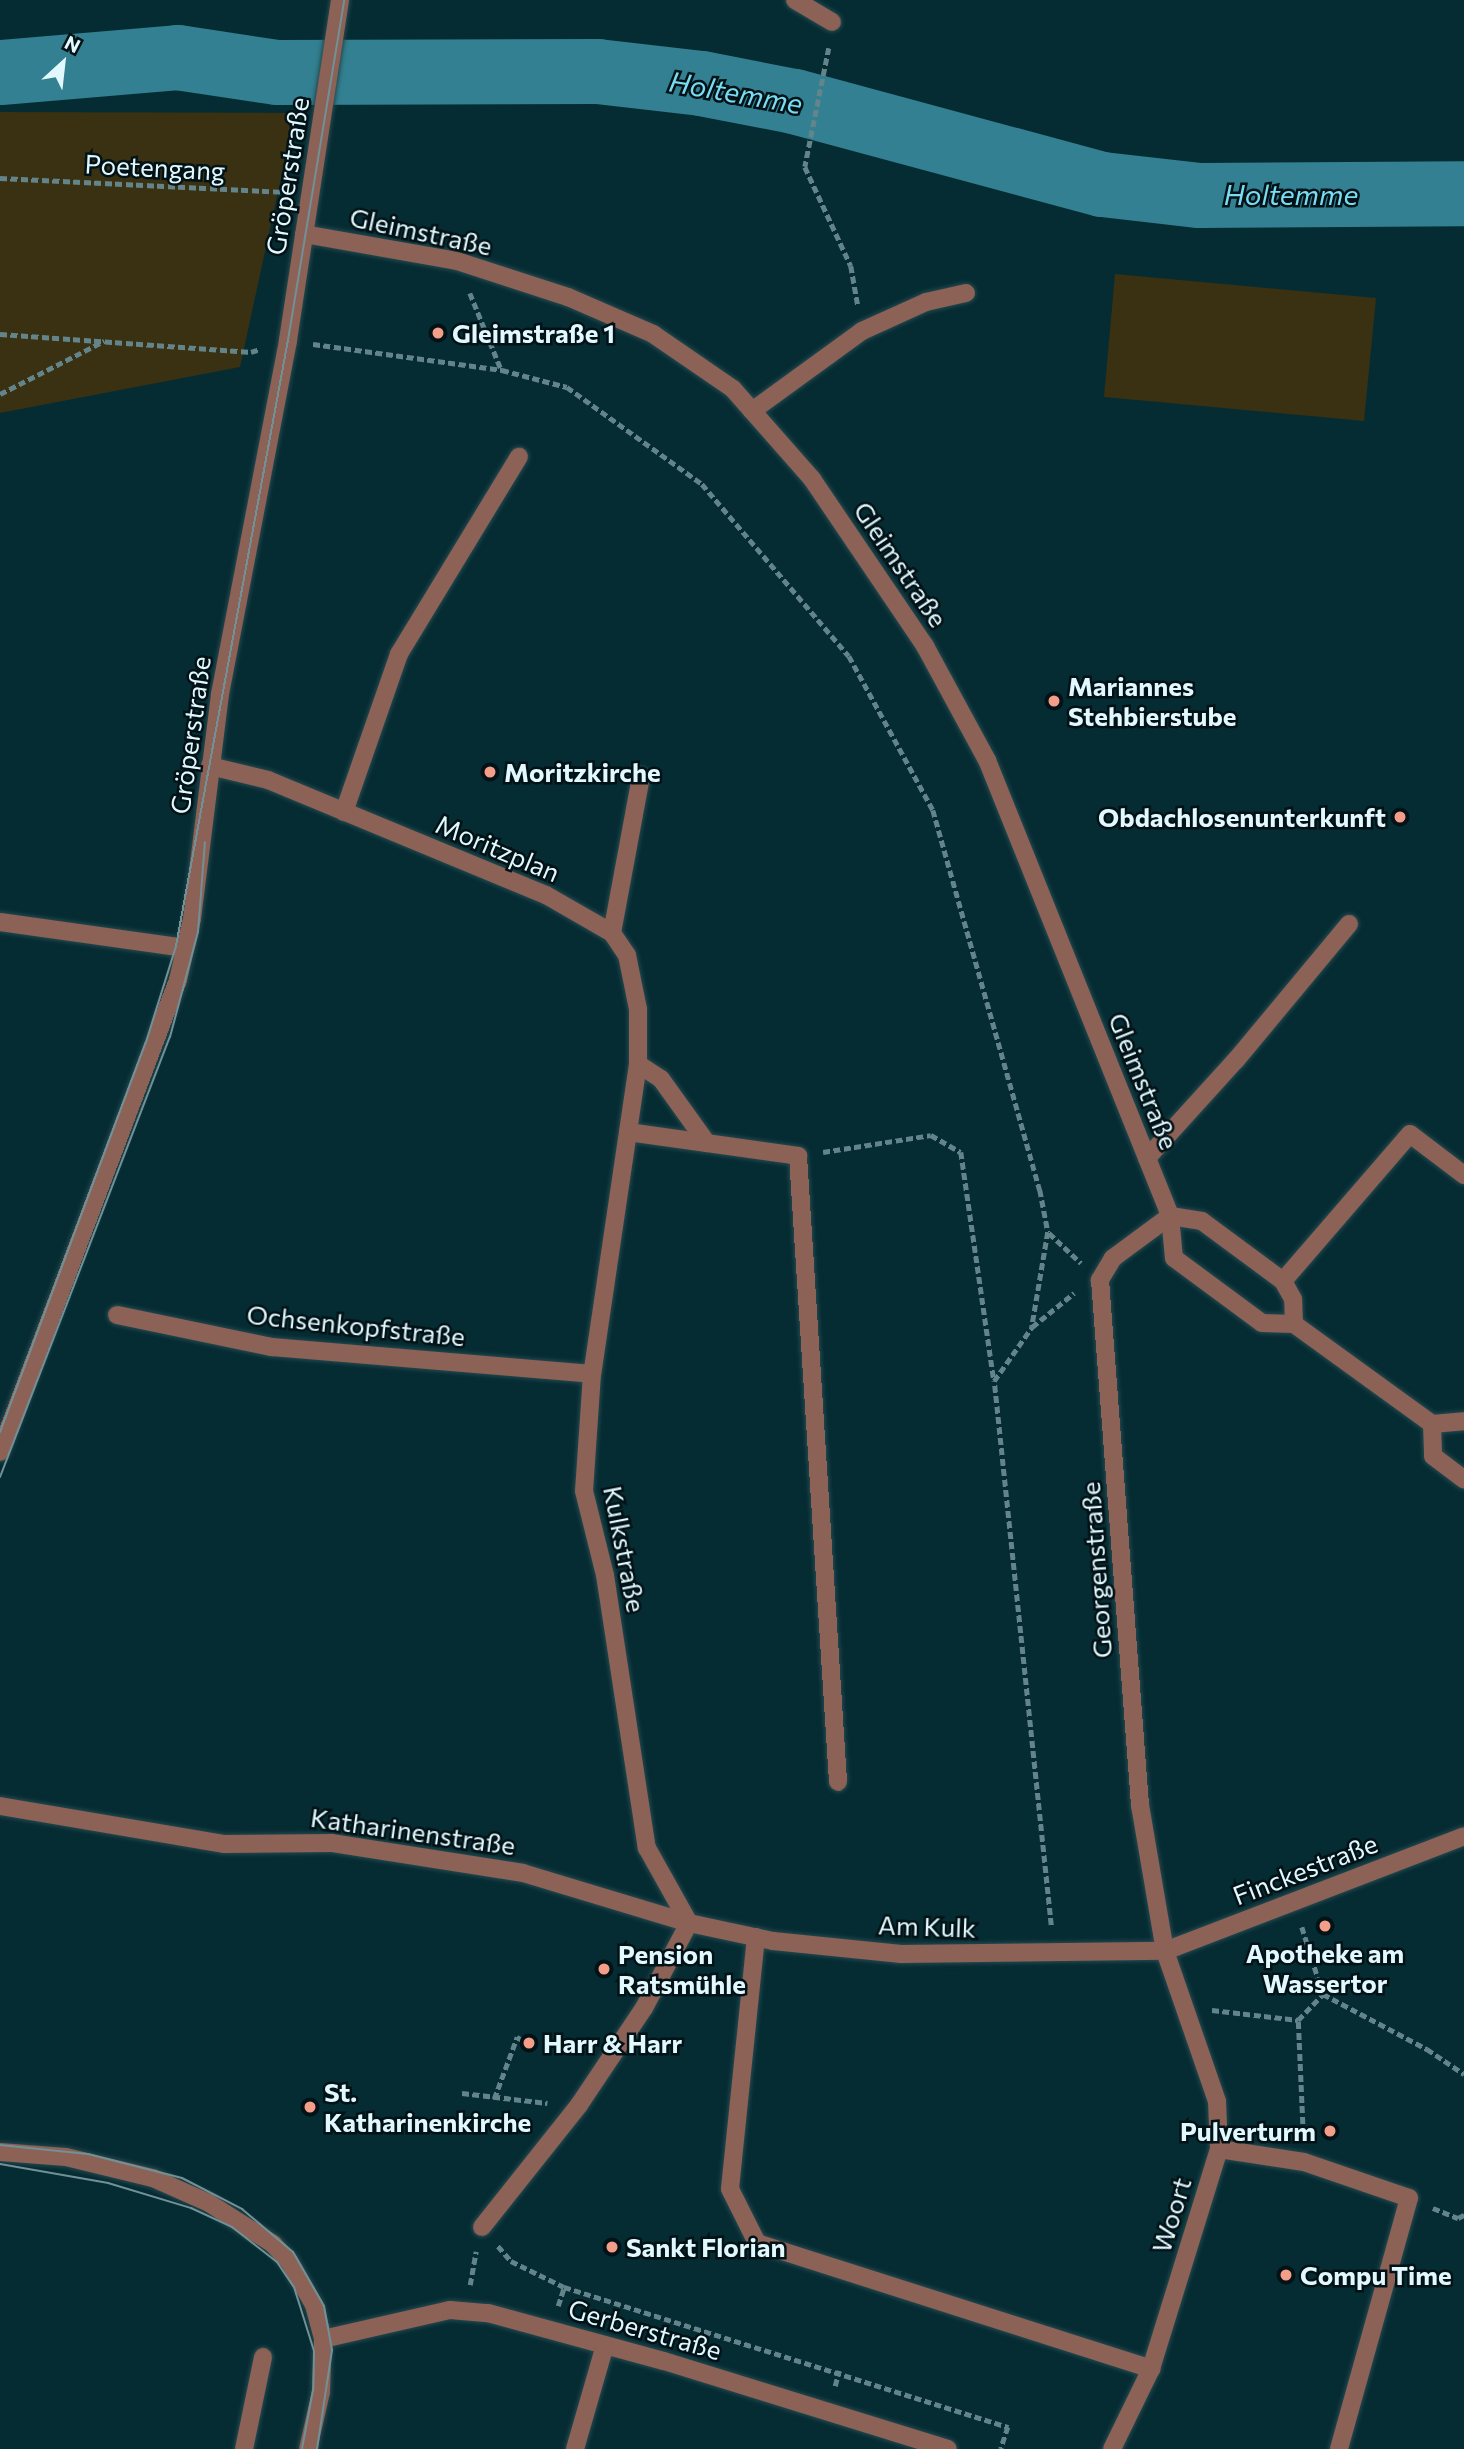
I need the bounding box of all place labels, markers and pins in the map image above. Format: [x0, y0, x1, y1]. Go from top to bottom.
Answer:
place label: Gleimstraße 1 [452, 317, 615, 349]
marker: Gleimstraße 1 [430, 325, 446, 341]
place label: Mariannes Stehbierstube [1068, 670, 1237, 732]
marker: Mariannes Stehbierstube [1046, 693, 1062, 709]
place label: Moritzkirche [504, 756, 661, 788]
marker: Moritzkirche [482, 764, 498, 780]
place label: Obdachlosenunterkunft [1098, 801, 1386, 833]
marker: Obdachlosenunterkunft [1392, 809, 1408, 825]
marker: Apotheke am Wassertor [1317, 1918, 1333, 1934]
place label: Apotheke am Wassertor [1246, 1937, 1404, 1998]
place label: Pension Ratsmühle [618, 1938, 746, 2000]
marker: Pension Ratsmühle [596, 1961, 612, 1977]
place label: Harr & Harr [543, 2027, 682, 2059]
marker: Harr & Harr [521, 2035, 537, 2051]
place label: St. Katharinenkirche [324, 2076, 531, 2138]
marker: St. Katharinenkirche [302, 2099, 318, 2115]
place label: Pulverturm [1180, 2115, 1316, 2147]
marker: Pulverturm [1322, 2123, 1338, 2139]
place label: Sankt Florian [626, 2231, 786, 2263]
marker: Sankt Florian [604, 2239, 620, 2255]
place label: Compu Time [1300, 2259, 1452, 2291]
marker: Compu Time [1278, 2267, 1294, 2283]

